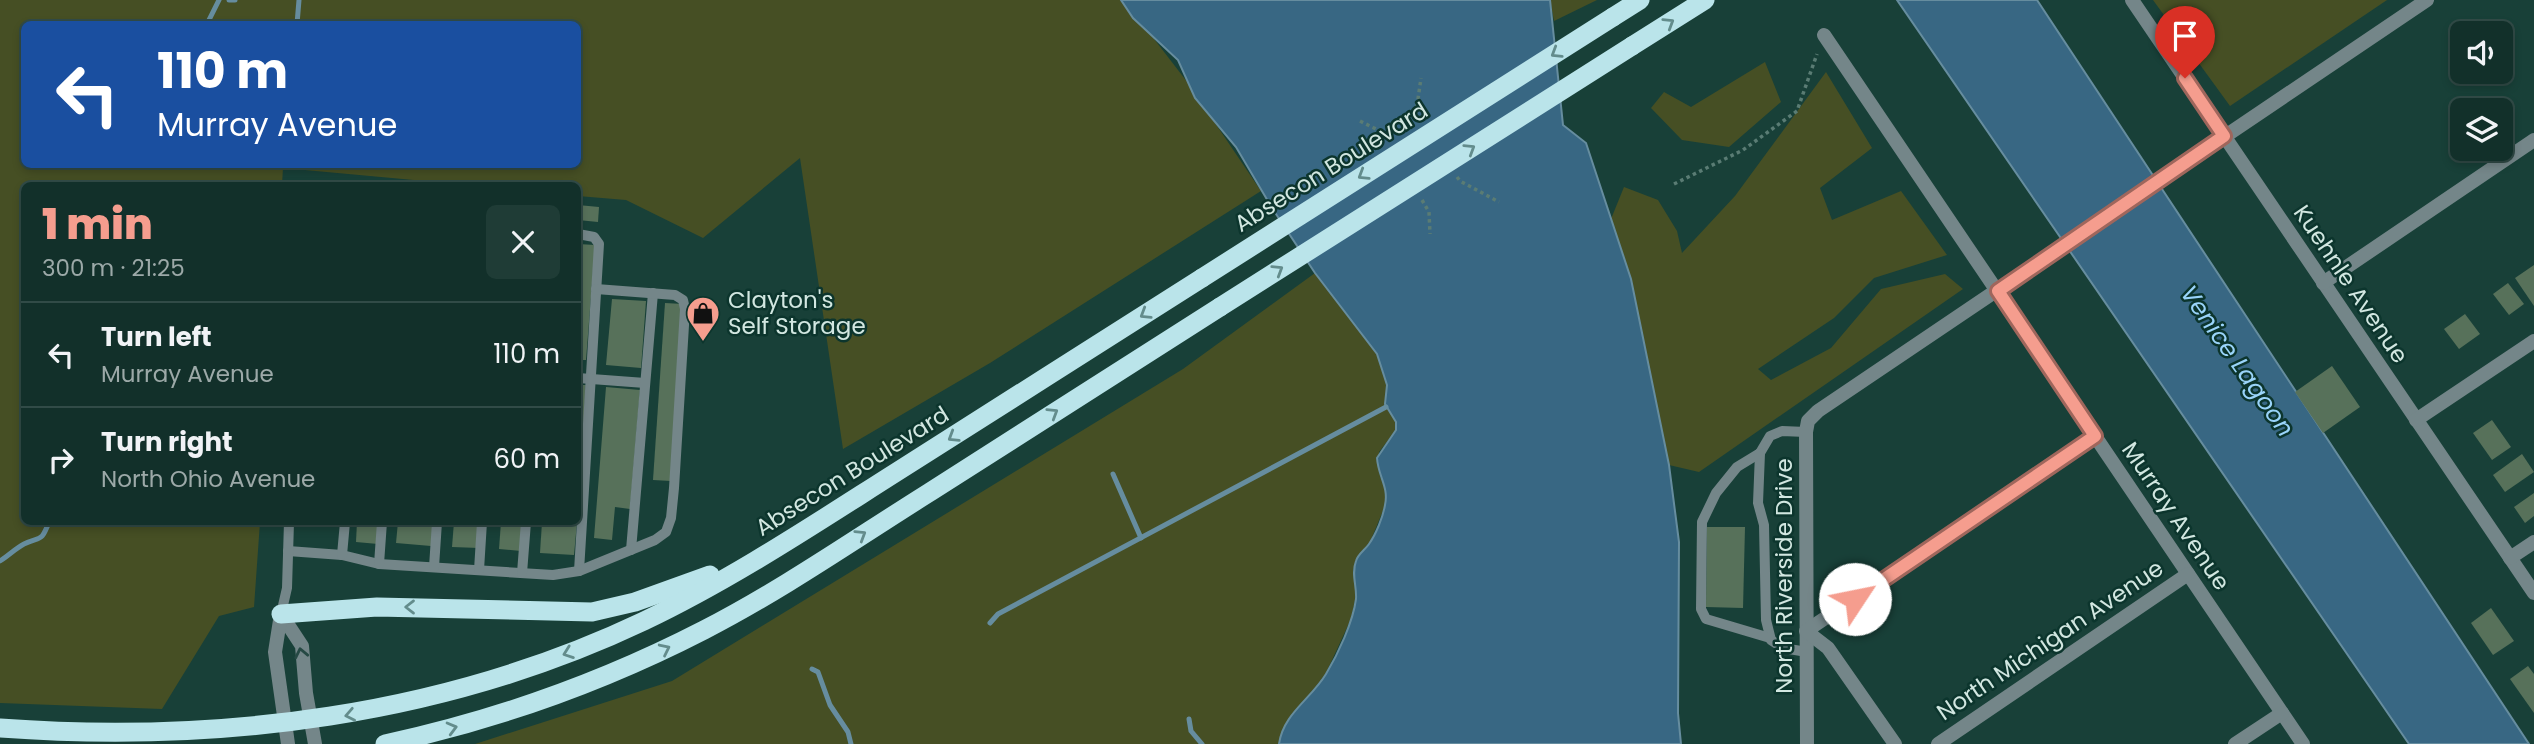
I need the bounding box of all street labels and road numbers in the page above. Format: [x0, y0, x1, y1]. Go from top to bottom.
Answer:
street label: Absecon Boulevard [1228, 94, 1434, 240]
street label: Kuehnle Avenue [2286, 199, 2416, 369]
street label: Absecon Boulevard [749, 398, 955, 544]
street label: Murray Avenue [2114, 435, 2238, 597]
street label: North Riverside Drive [1768, 458, 1800, 694]
street label: North Michigan Avenue [1930, 552, 2170, 728]

